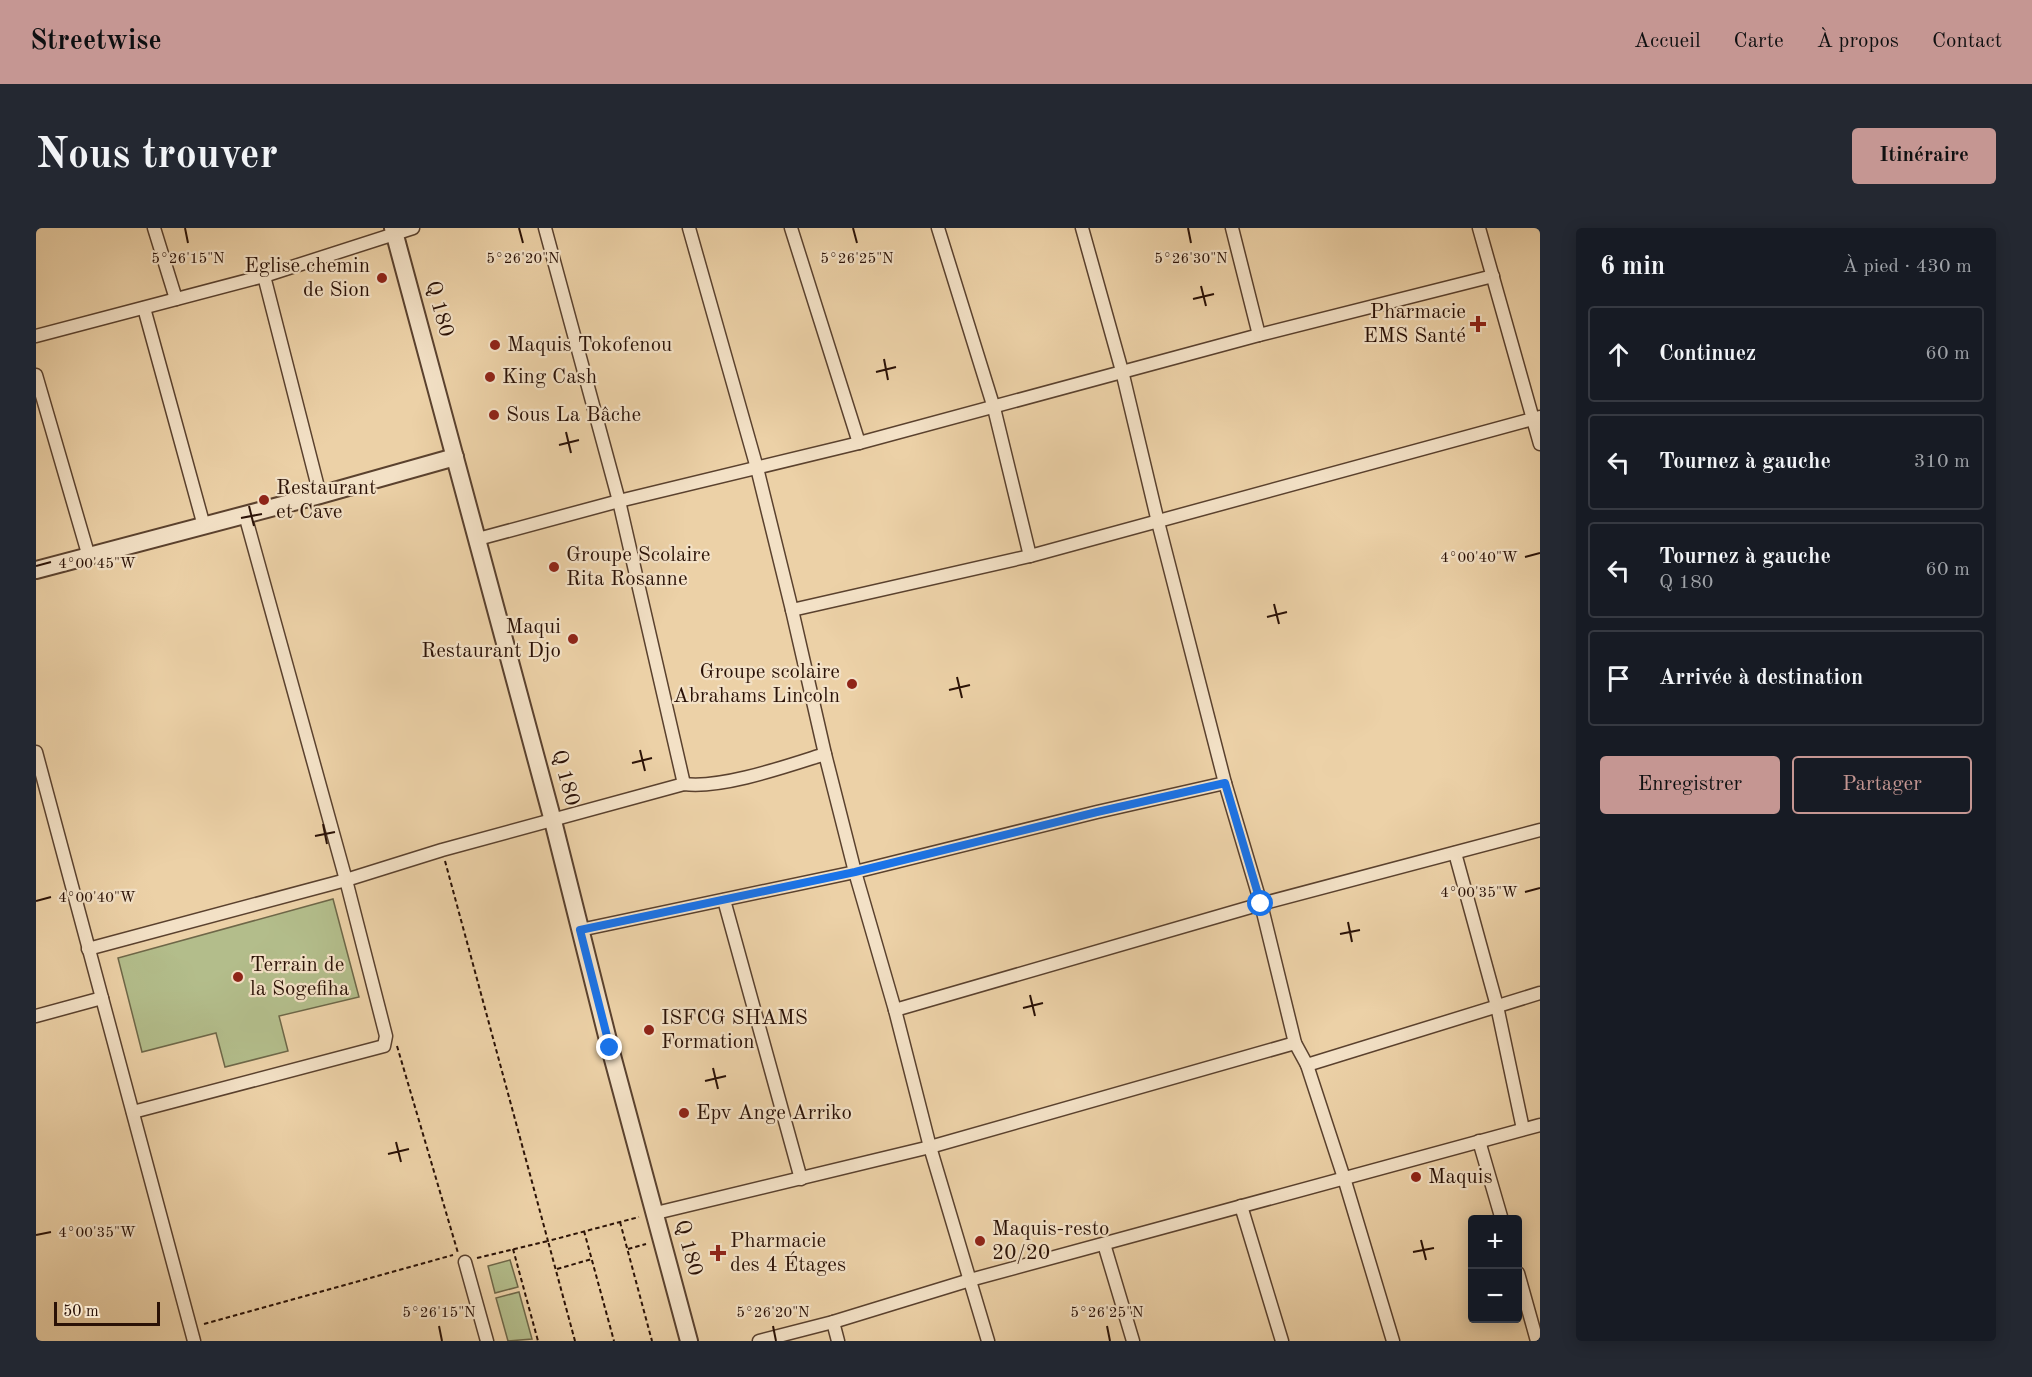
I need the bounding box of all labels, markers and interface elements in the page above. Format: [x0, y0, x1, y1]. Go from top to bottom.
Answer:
text: Streetwise [30, 28, 162, 56]
text: Accueil [1634, 31, 1701, 52]
text: Carte [1734, 31, 1784, 52]
text: À propos [1817, 31, 1899, 52]
text: Contact [1932, 31, 2002, 52]
button: Itinéraire [1852, 128, 1996, 184]
text: Nous trouver [36, 135, 278, 177]
text: 5°26'15"N [151, 252, 225, 267]
text: 5°26'20"N [486, 252, 560, 267]
text: 5°26'25"N [820, 252, 894, 267]
text: 5°26'30"N [1154, 252, 1228, 267]
text: 6 min [1600, 254, 1665, 280]
place label: Eglise chemin de Sion [244, 256, 370, 301]
text: À pied · 430 m [1843, 257, 1972, 277]
marker: Eglise chemin de Sion [375, 271, 389, 285]
street label: Q 180 [421, 279, 457, 339]
place label: Pharmacie EMS Santé [1363, 302, 1466, 347]
marker: Pharmacie EMS Santé [1471, 317, 1485, 331]
place label: Maquis Tokofenou [507, 335, 672, 356]
marker: Maquis Tokofenou [488, 338, 502, 352]
icon: ahead [1602, 338, 1635, 371]
text: Continuez [1659, 343, 1756, 365]
text: 60 m [1925, 344, 1970, 364]
place label: King Cash [502, 367, 597, 388]
marker: King Cash [483, 370, 497, 384]
place label: Sous La Bâche [506, 405, 641, 426]
marker: Sous La Bâche [487, 408, 501, 422]
icon: left [1602, 446, 1635, 479]
text: Tournez à gauche [1659, 451, 1831, 473]
text: 310 m [1914, 452, 1970, 472]
place label: Restaurant et Cave [276, 478, 376, 523]
marker: Restaurant et Cave [257, 493, 271, 507]
place label: Groupe Scolaire Rita Rosanne [566, 545, 710, 590]
text: Tournez à gauche [1659, 546, 1831, 568]
text: 4°00'40"W [1440, 551, 1518, 566]
icon: left [1602, 554, 1635, 587]
text: 4°00'45"W [58, 557, 136, 572]
marker: Groupe Scolaire Rita Rosanne [547, 560, 561, 574]
text: 60 m [1925, 560, 1970, 580]
text: Q 180 [1659, 573, 1713, 593]
place label: Maqui Restaurant Djo [421, 617, 561, 662]
marker: Maqui Restaurant Djo [566, 632, 580, 646]
place label: Groupe scolaire Abrahams Lincoln [673, 662, 840, 707]
icon: arrive [1602, 662, 1635, 695]
text: Arrivée à destination [1659, 667, 1863, 689]
marker: Groupe scolaire Abrahams Lincoln [845, 677, 859, 691]
street label: Q 180 [547, 748, 583, 808]
button: Enregistrer [1600, 756, 1780, 814]
button: Partager [1792, 756, 1972, 814]
text: 4°00'35"W [1440, 886, 1518, 901]
route start [1247, 890, 1273, 916]
text: 4°00'40"W [58, 891, 136, 906]
place label: Terrain de la Sogefiha [250, 955, 349, 1000]
marker: Terrain de la Sogefiha [231, 970, 245, 984]
place label: ISFCG SHAMS Formation [661, 1008, 808, 1053]
marker: ISFCG SHAMS Formation [642, 1023, 656, 1037]
route end [596, 1034, 622, 1060]
place label: Epv Ange Arriko [696, 1103, 852, 1124]
marker: Epv Ange Arriko [677, 1106, 691, 1120]
place label: Maquis [1428, 1167, 1493, 1188]
marker: Maquis [1409, 1170, 1423, 1184]
map controls [1468, 1215, 1522, 1323]
button: + [1468, 1215, 1522, 1269]
street label: Q 180 [670, 1218, 706, 1278]
place label: Maquis-resto 20/20 [992, 1219, 1109, 1264]
text: 4°00'35"W [58, 1226, 136, 1241]
place label: Pharmacie des 4 Étages [730, 1231, 846, 1276]
marker: Maquis-resto 20/20 [973, 1234, 987, 1248]
marker: Pharmacie des 4 Étages [711, 1246, 725, 1260]
button: − [1468, 1269, 1522, 1323]
scale bar [54, 1299, 160, 1326]
text: 50 m [63, 1304, 99, 1320]
text: 5°26'15"N [402, 1306, 476, 1321]
text: 5°26'20"N [736, 1306, 810, 1321]
text: 5°26'25"N [1070, 1306, 1144, 1321]

